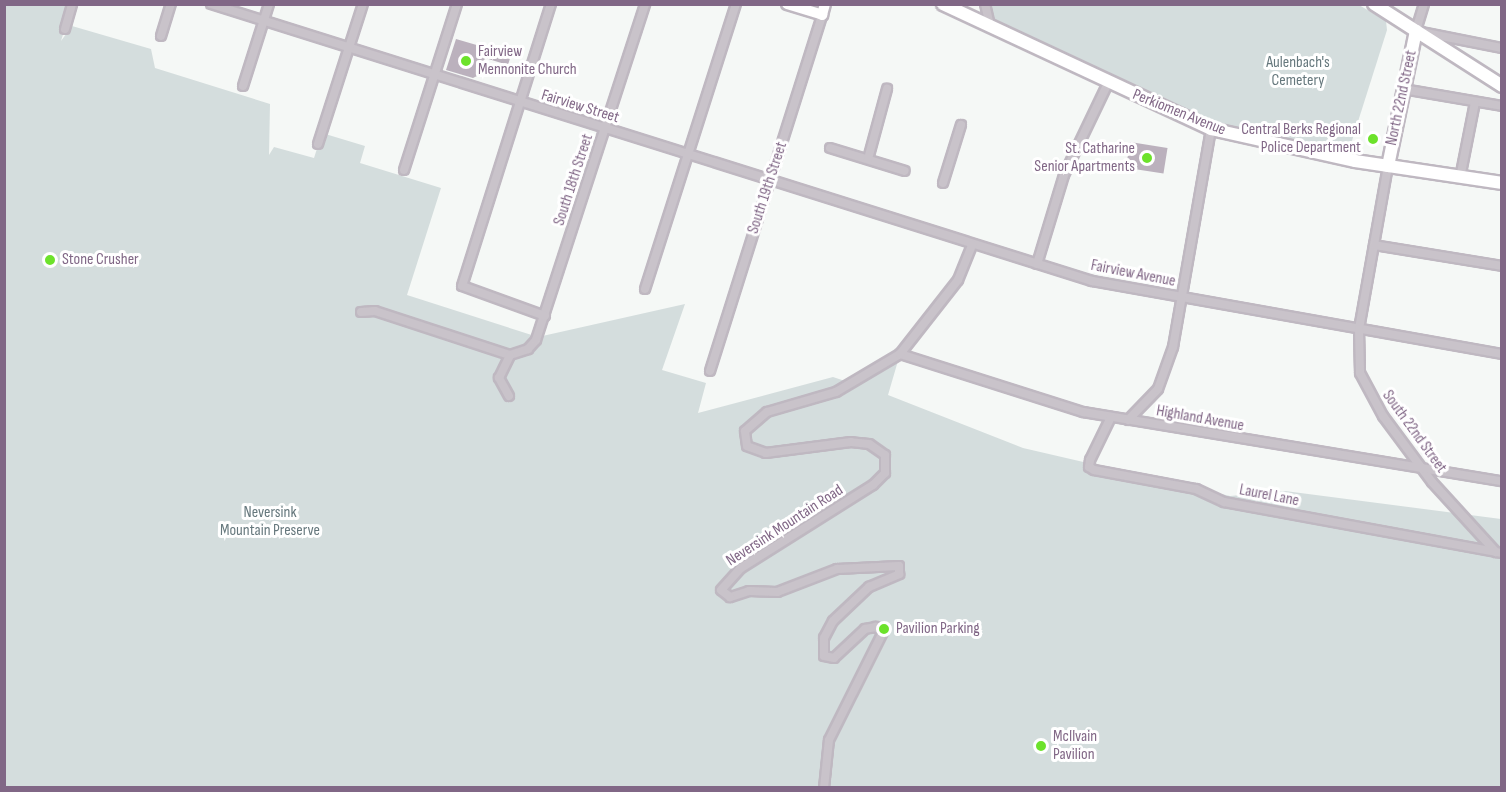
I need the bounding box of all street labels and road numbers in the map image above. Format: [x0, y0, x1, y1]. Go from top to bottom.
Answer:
street label: North 22nd Street [1383, 49, 1421, 147]
street label: Fairview Street [539, 86, 621, 128]
street label: Perkiomen Avenue [1130, 86, 1228, 140]
street label: South 18th Street [550, 132, 598, 228]
street label: South 19th Street [744, 140, 792, 236]
street label: Fairview Avenue [1089, 256, 1177, 292]
street label: South 22nd Street [1378, 387, 1450, 477]
street label: Highland Avenue [1155, 402, 1245, 436]
street label: Neversink Mountain Road [723, 481, 847, 571]
street label: Laurel Lane [1238, 481, 1300, 511]

